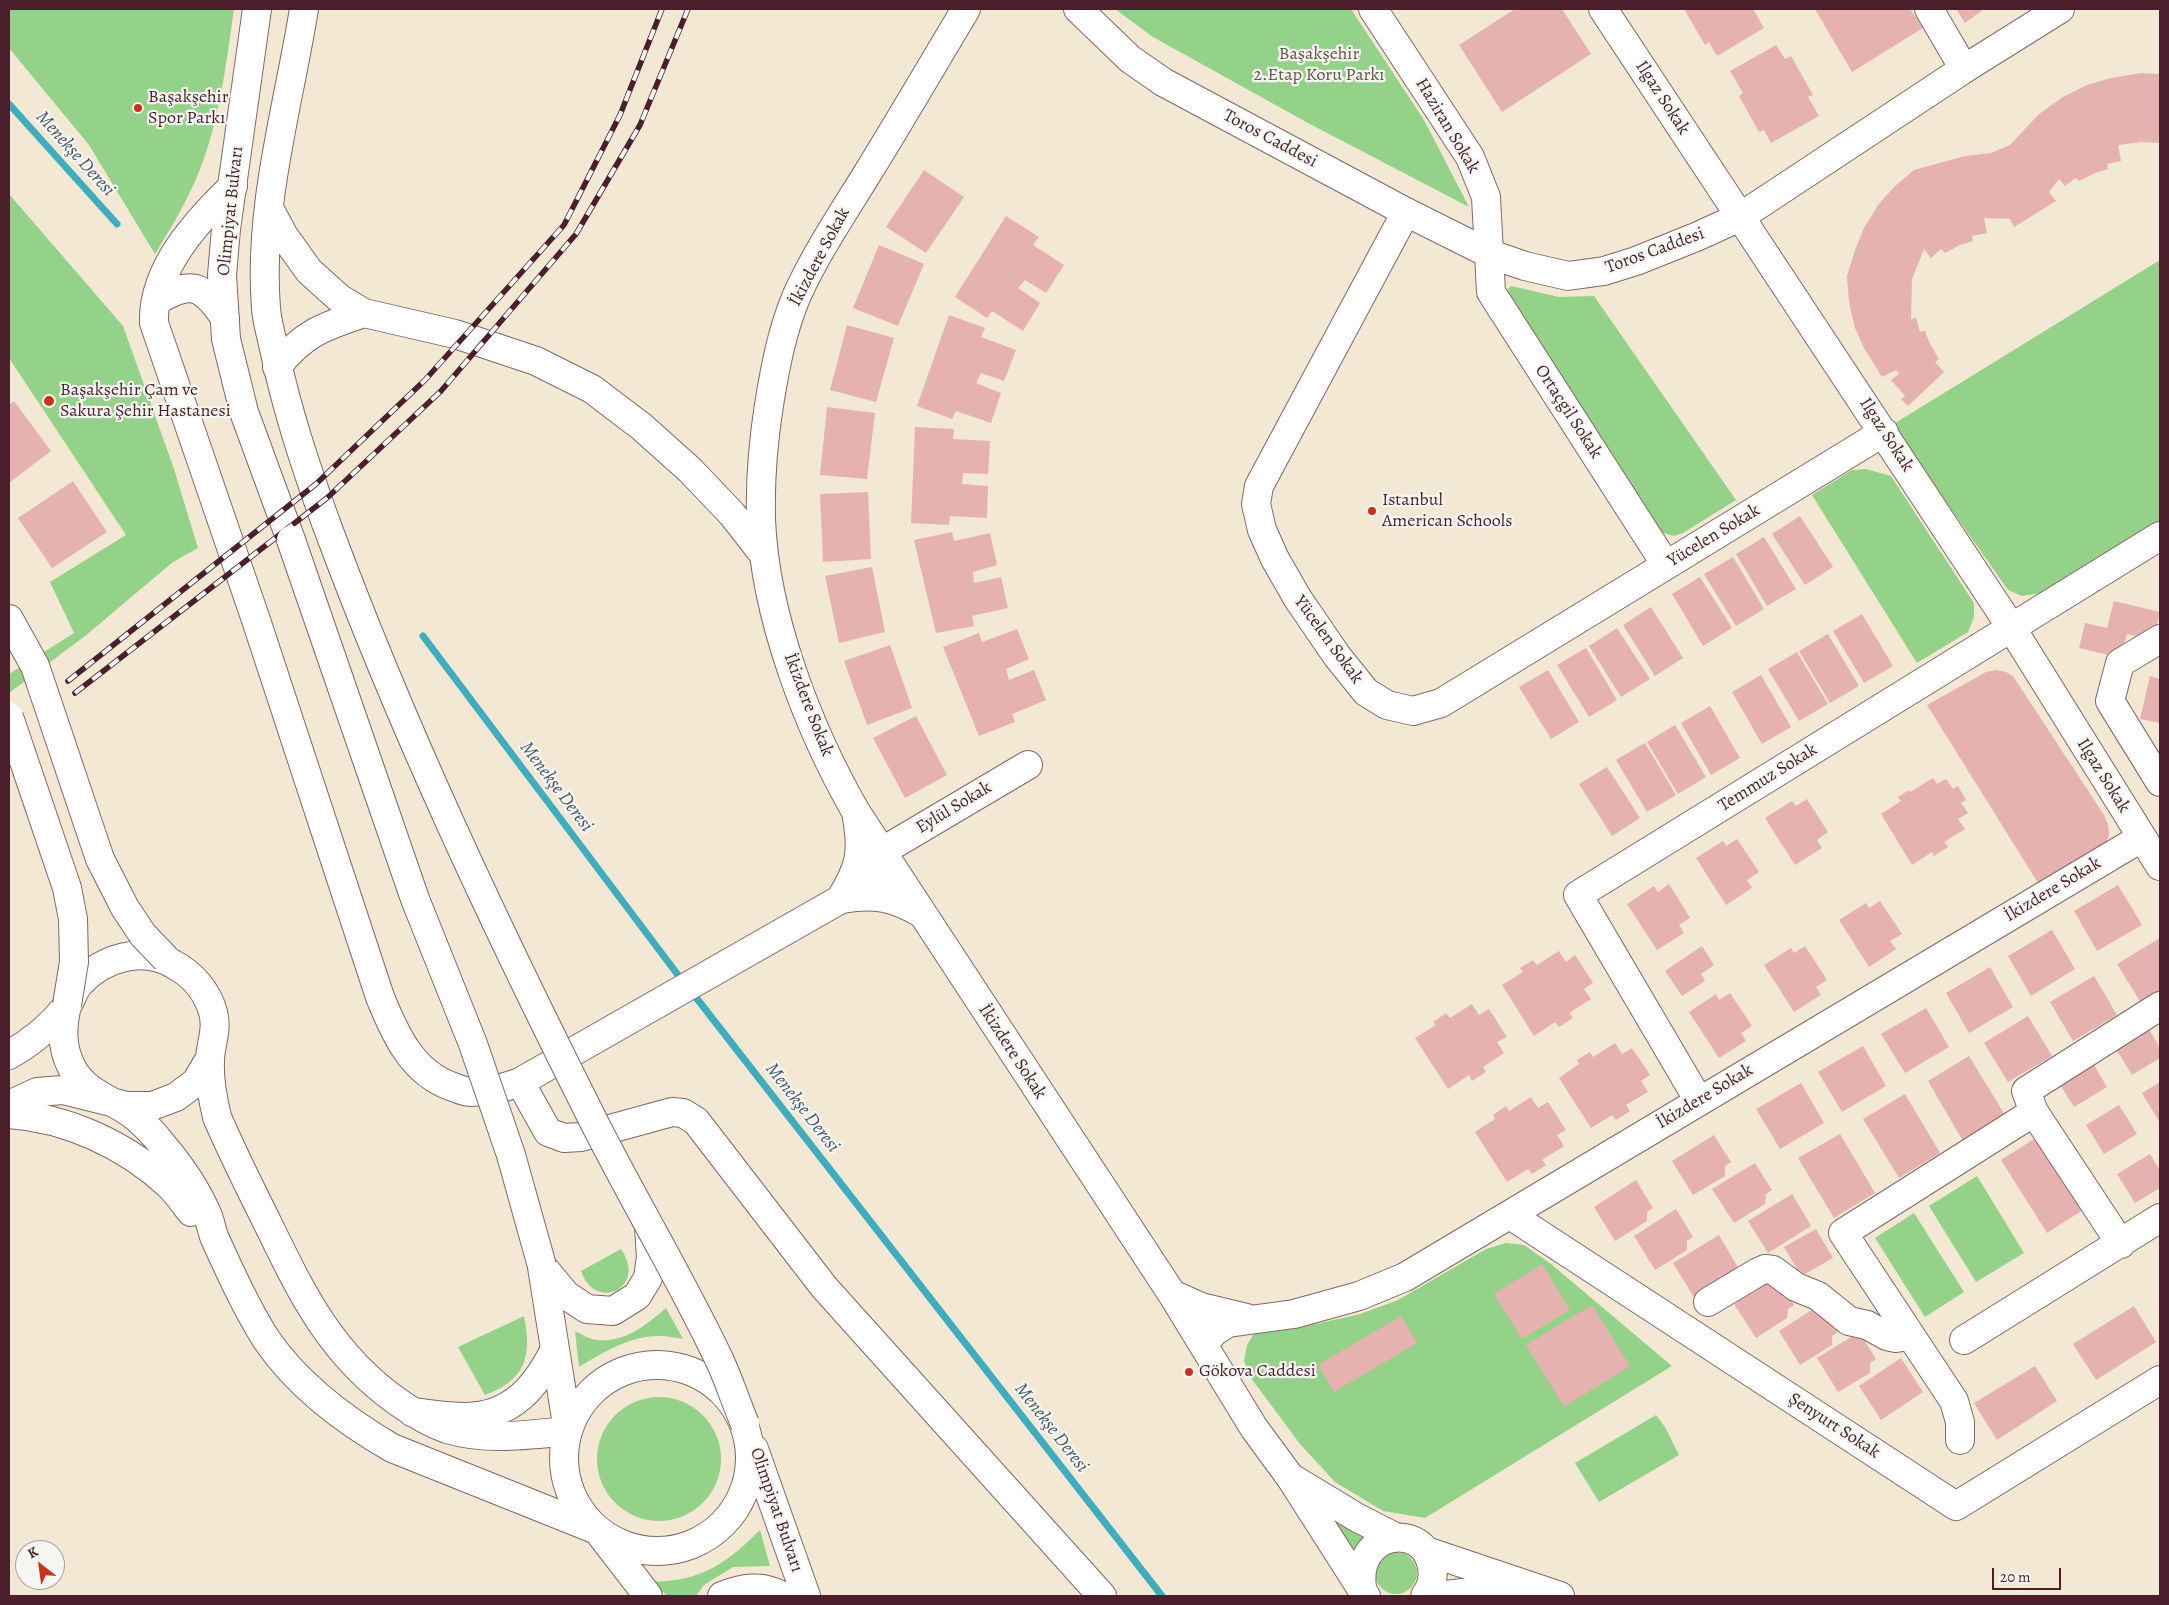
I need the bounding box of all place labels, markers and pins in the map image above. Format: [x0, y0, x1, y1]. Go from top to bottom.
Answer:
place label: Başakşehir Spor Parkı [148, 87, 229, 130]
marker: Başakşehir Spor Parkı [132, 102, 144, 114]
place label: Başakşehir Çam ve Sakura Şehir Hastanesi [60, 380, 231, 422]
marker: Başakşehir Çam ve Sakura Şehir Hastanesi [42, 394, 56, 408]
place label: Istanbul American Schools [1382, 490, 1512, 532]
marker: Istanbul American Schools [1366, 505, 1378, 517]
place label: Gökova Caddesi [1199, 1361, 1316, 1383]
marker: Gökova Caddesi [1183, 1366, 1195, 1378]

